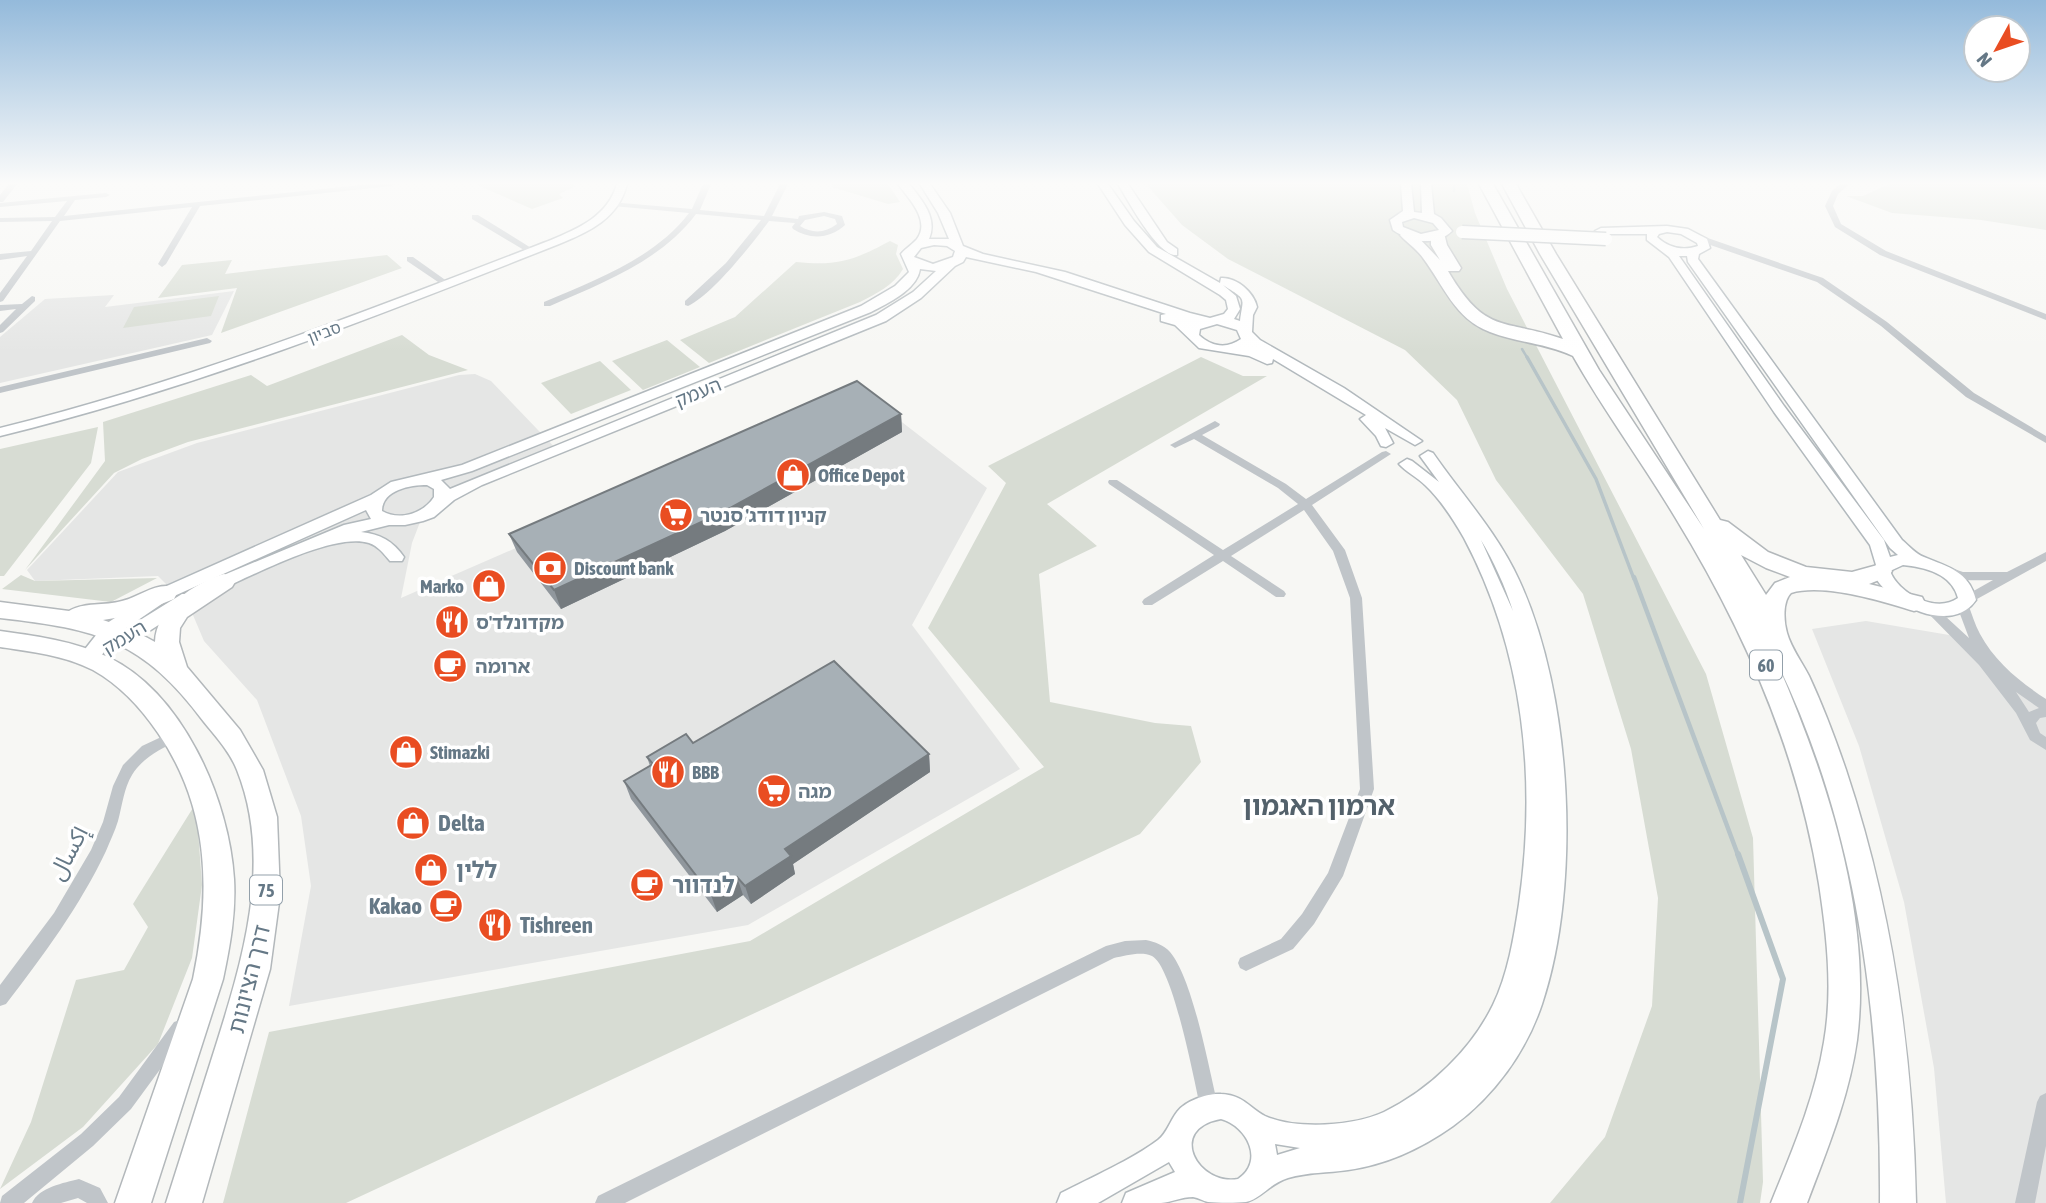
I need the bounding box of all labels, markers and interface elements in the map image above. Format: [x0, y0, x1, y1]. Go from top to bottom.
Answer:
north arrow [1962, 14, 2032, 84]
text: N [1972, 49, 1996, 71]
street label: סביון [305, 317, 343, 347]
street label: העמק [672, 373, 724, 411]
shop icon: Office Depot [774, 456, 812, 494]
place label: Office Depot [818, 464, 905, 486]
supermarket icon: קניון דודג' סנטר [657, 496, 695, 534]
place label: קניון דודג' סנטר [700, 504, 827, 526]
bank icon: Discount bank [531, 549, 569, 587]
place label: Discount bank [574, 557, 674, 579]
shop icon: Marko [470, 567, 508, 605]
place label: Marko [420, 575, 464, 597]
restaurant icon: מקדונלד'ס [433, 603, 471, 641]
place label: מקדונלד'ס [476, 611, 564, 633]
street label: העמק [98, 615, 150, 659]
cafe icon: ארומה [431, 647, 469, 685]
road number: 60 [1750, 650, 1782, 680]
place label: ארומה [475, 655, 531, 677]
shop icon: Stimazki [387, 733, 425, 771]
place label: Stimazki [430, 741, 490, 763]
restaurant icon: BBB [649, 753, 687, 791]
place label: BBB [692, 761, 719, 783]
supermarket icon: מגה [755, 772, 793, 810]
place label: מגה [798, 780, 832, 802]
district label: ארמון האגמון [1243, 791, 1395, 821]
shop icon: Delta [394, 804, 432, 842]
place label: Delta [438, 810, 485, 836]
street label: إكسال [43, 821, 96, 886]
shop icon: ללין [412, 851, 450, 889]
place label: ללין [456, 857, 498, 883]
cafe icon: לנדוור [628, 866, 666, 904]
place label: לנדוור [672, 872, 735, 898]
road number: 75 [250, 876, 282, 904]
cafe icon: Kakao [427, 887, 465, 925]
place label: Kakao [369, 893, 422, 919]
restaurant icon: Tishreen [476, 906, 514, 944]
place label: Tishreen [520, 912, 593, 938]
street label: דרך הציונות [223, 922, 275, 1036]

